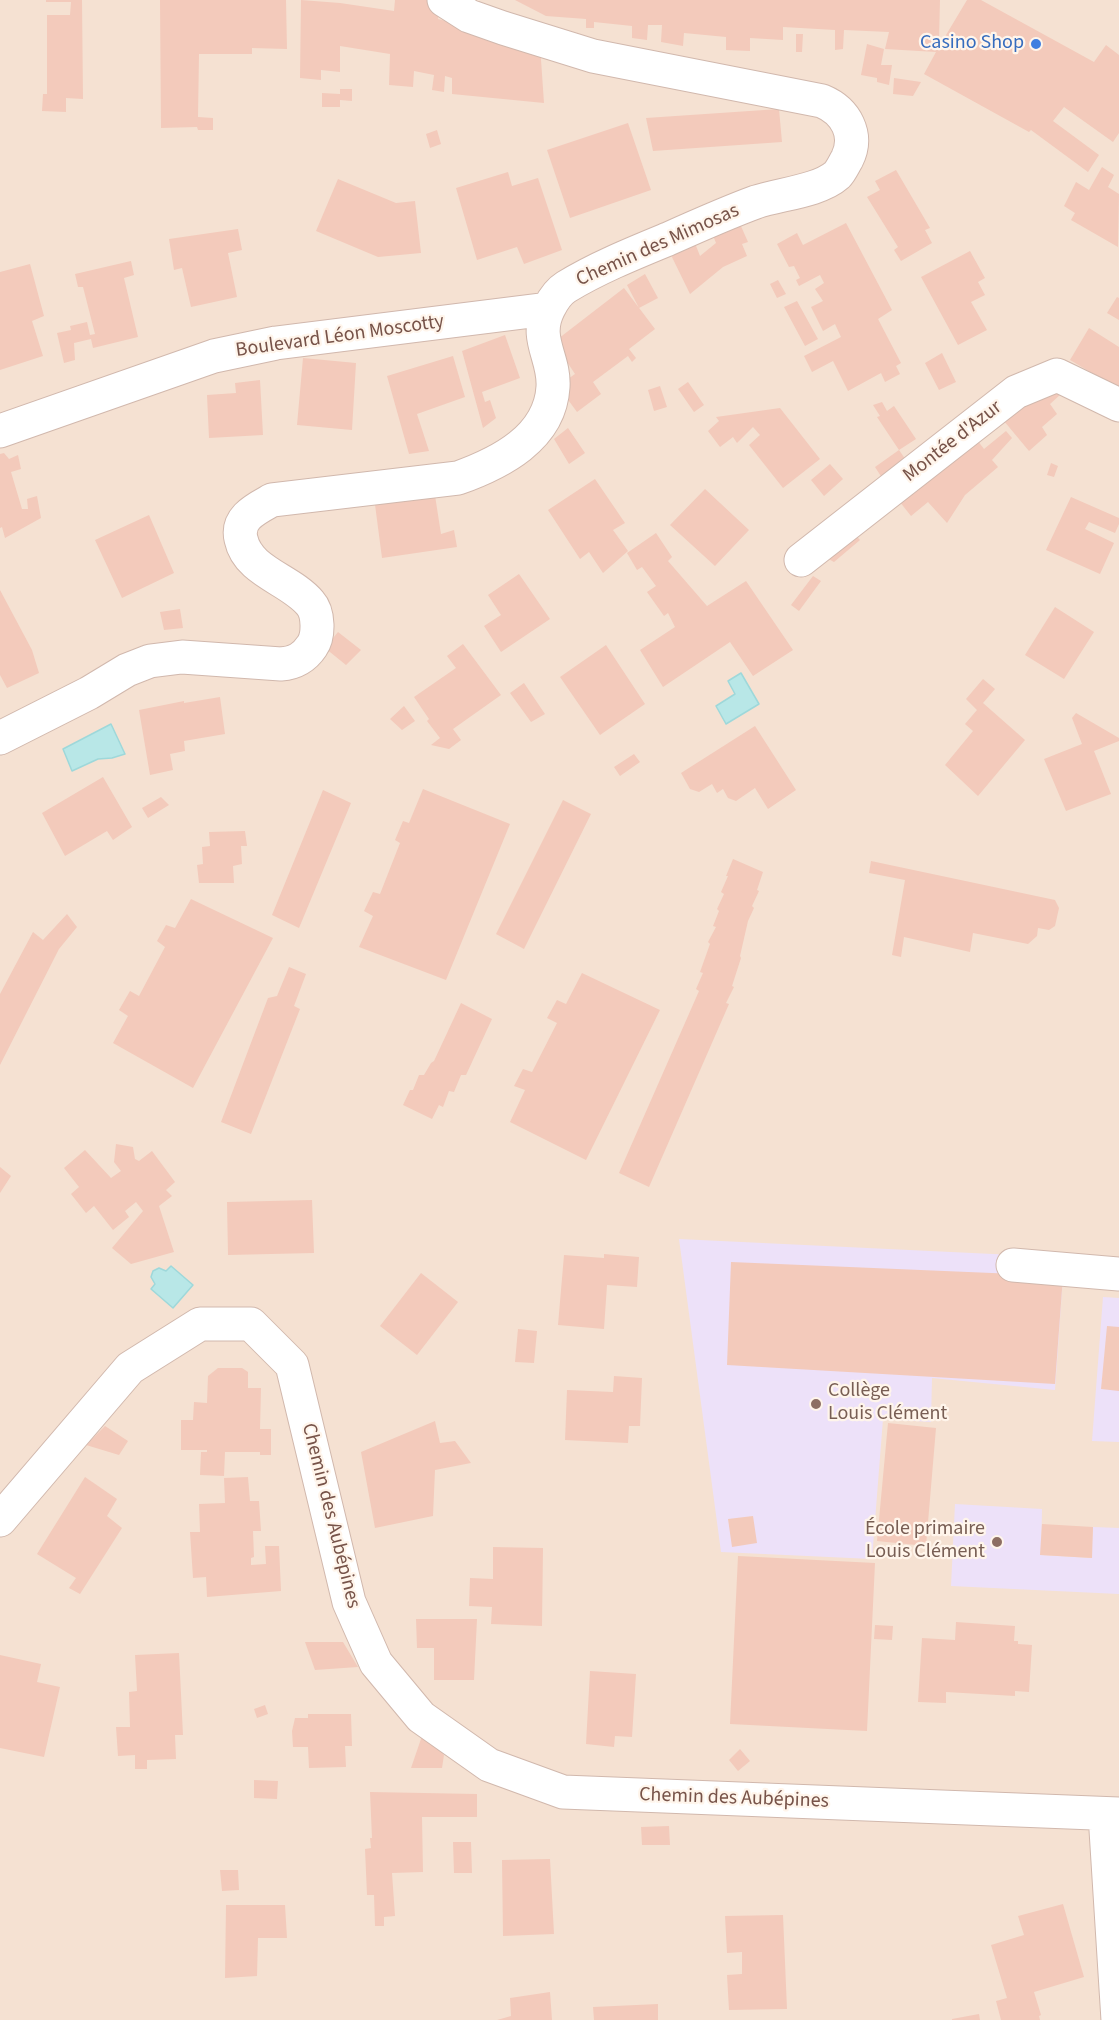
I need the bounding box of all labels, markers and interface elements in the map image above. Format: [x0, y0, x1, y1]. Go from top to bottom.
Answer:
place label: Casino Shop [920, 32, 1024, 56]
marker: Casino Shop [1029, 37, 1043, 51]
street label: Chemin des Mimosas [573, 199, 743, 293]
street label: Boulevard Léon Moscotty [234, 311, 446, 363]
street label: Montée d'Azur [899, 396, 1007, 488]
place label: Collège Louis Clément [828, 1380, 947, 1427]
marker: Collège Louis Clément [809, 1397, 823, 1411]
street label: Chemin des Aubépines [295, 1421, 365, 1611]
place label: École primaire Louis Clément [865, 1518, 985, 1565]
marker: École primaire Louis Clément [990, 1535, 1004, 1549]
street label: Chemin des Aubépines [639, 1784, 829, 1814]

